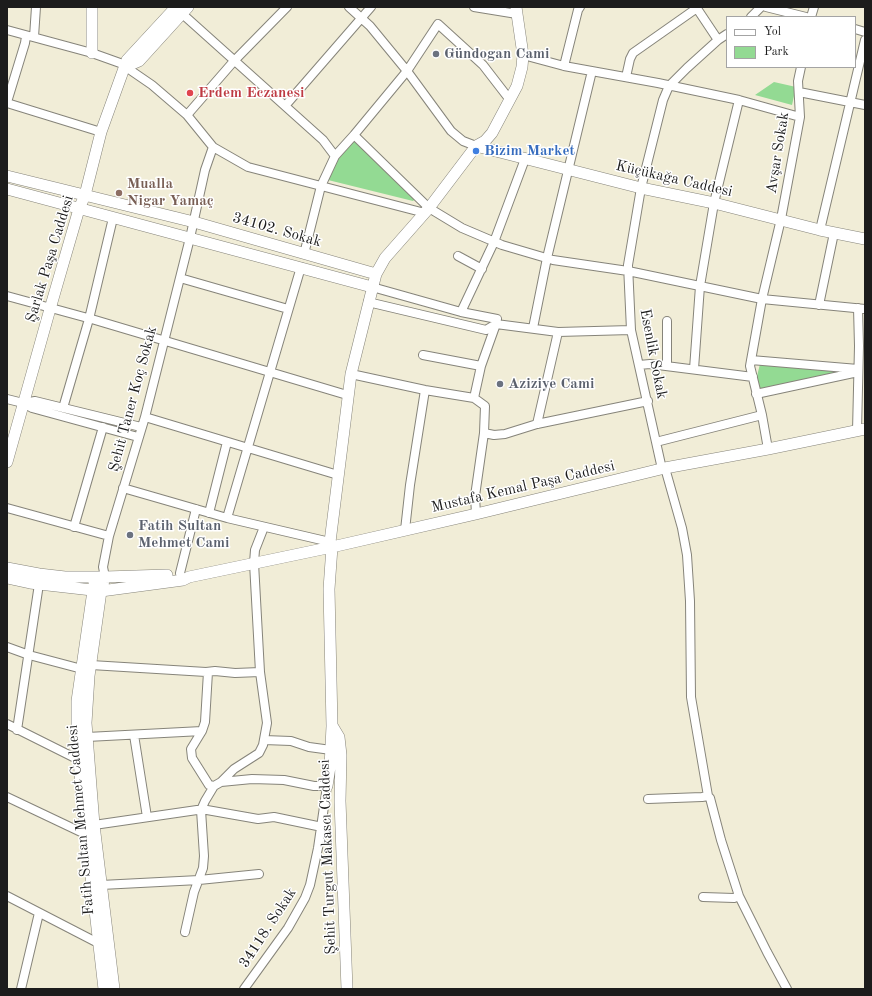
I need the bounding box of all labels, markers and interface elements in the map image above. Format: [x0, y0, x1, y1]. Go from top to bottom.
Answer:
legend [726, 16, 856, 68]
text: Yol [764, 26, 781, 38]
place label: Gündogan Cami [444, 45, 549, 63]
text: Park [764, 46, 789, 58]
marker: Gündogan Cami [431, 49, 441, 59]
place label: Erdem Eczanesi [198, 84, 304, 102]
marker: Erdem Eczanesi [185, 88, 195, 98]
street label: Avşar Sokak [763, 111, 793, 195]
place label: Bizim Market [484, 142, 575, 160]
marker: Bizim Market [471, 146, 481, 156]
street label: Küçükağa Caddesi [614, 157, 734, 201]
place label: Mualla Nigar Yamaç [127, 175, 214, 210]
marker: Mualla Nigar Yamaç [114, 188, 124, 198]
street label: Şarlak Paşa Caddesi [22, 193, 78, 325]
street label: 34102. Sokak [230, 209, 324, 251]
street label: Esenlik Sokak [635, 307, 671, 401]
street label: Şehit Taner Koç Sokak [105, 324, 161, 474]
place label: Aziziye Cami [508, 375, 594, 393]
marker: Aziziye Cami [495, 379, 505, 389]
street label: Mustafa Kemal Paşa Caddesi [429, 457, 617, 517]
place label: Fatih Sultan Mehmet Cami [138, 517, 230, 552]
marker: Fatih Sultan Mehmet Cami [125, 530, 135, 540]
street label: Fatih Sultan Mehmet Caddesi [64, 724, 98, 916]
street label: Şehit Turgut Makascı Caddesi [316, 759, 340, 955]
street label: 34118. Sokak [235, 885, 301, 971]

